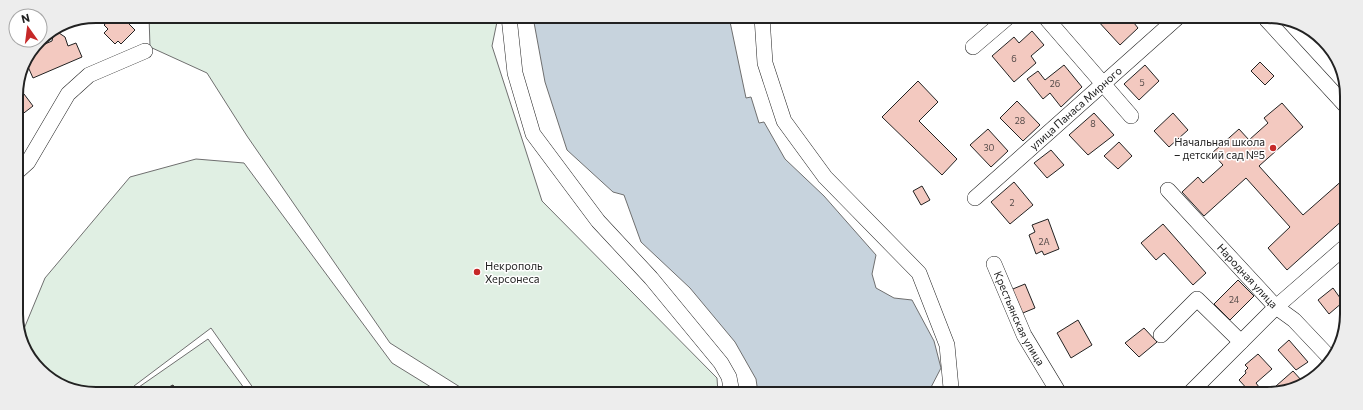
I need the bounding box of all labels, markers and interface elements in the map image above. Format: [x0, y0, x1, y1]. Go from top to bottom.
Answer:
north arrow [8, 8, 48, 48]
text: N [20, 11, 31, 25]
house number: 6 [1011, 53, 1017, 64]
street label: улица Панаса Мирного [1027, 63, 1124, 152]
house number: 5 [1139, 77, 1145, 88]
house number: 26 [1050, 78, 1060, 89]
house number: 28 [1015, 115, 1025, 126]
house number: 8 [1090, 118, 1096, 129]
place label: Начальная школа – детский сад №5 [1174, 135, 1265, 161]
house number: 30 [983, 142, 995, 153]
marker: Начальная школа – детский сад №5 [1268, 143, 1278, 153]
house number: 2 [1010, 197, 1015, 208]
house number: 2А [1038, 236, 1050, 247]
street label: Народная улица [1215, 241, 1281, 311]
place label: Некрополь Херсонеса [485, 259, 543, 285]
marker: Некрополь Херсонеса [472, 267, 482, 277]
street label: Крестьянская улица [992, 269, 1048, 368]
house number: 24 [1229, 294, 1240, 305]

